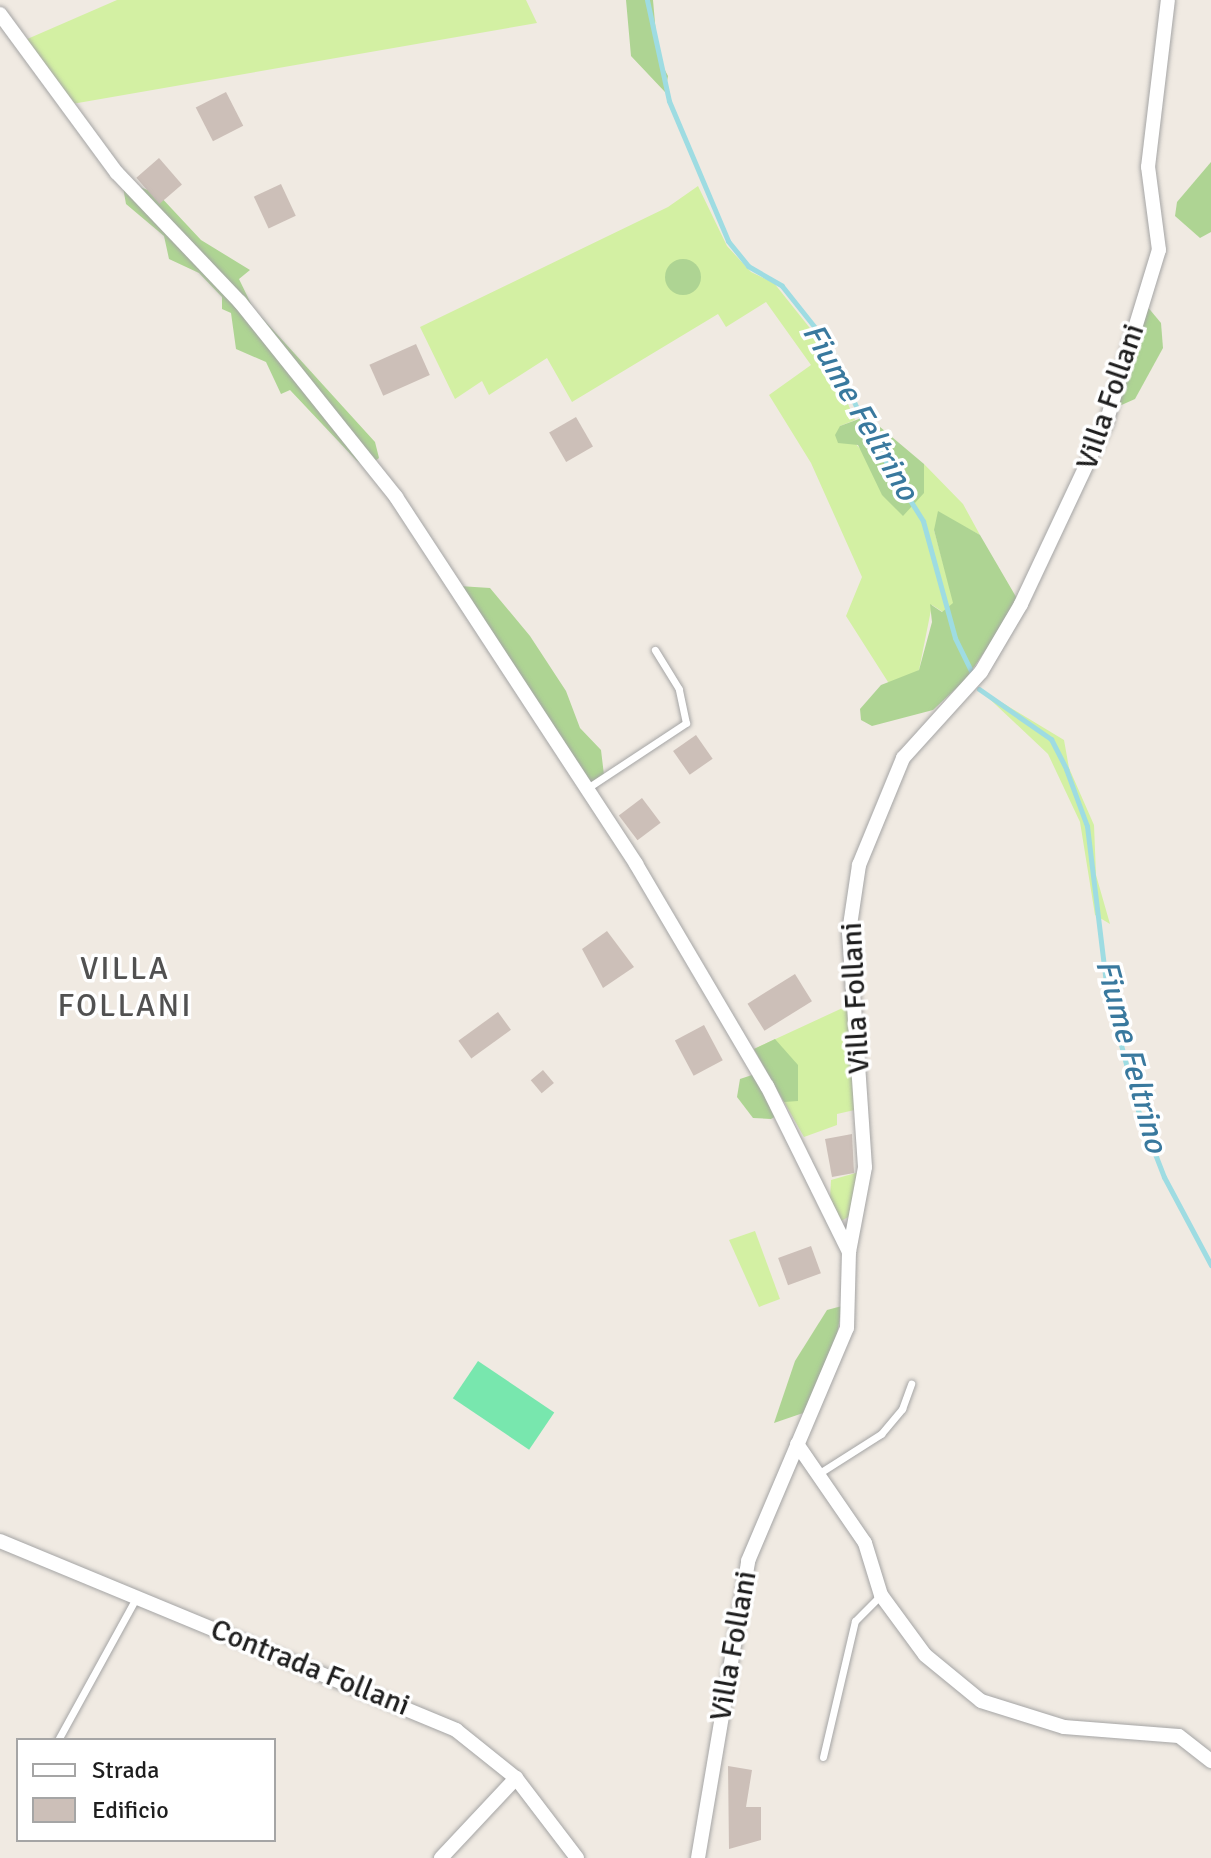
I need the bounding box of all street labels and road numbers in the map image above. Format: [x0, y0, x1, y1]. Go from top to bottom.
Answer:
street label: Villa Follani [1069, 319, 1153, 475]
street label: Villa Follani [834, 921, 878, 1075]
street label: Villa Follani [703, 1568, 765, 1724]
street label: Contrada Follani [205, 1612, 415, 1724]

